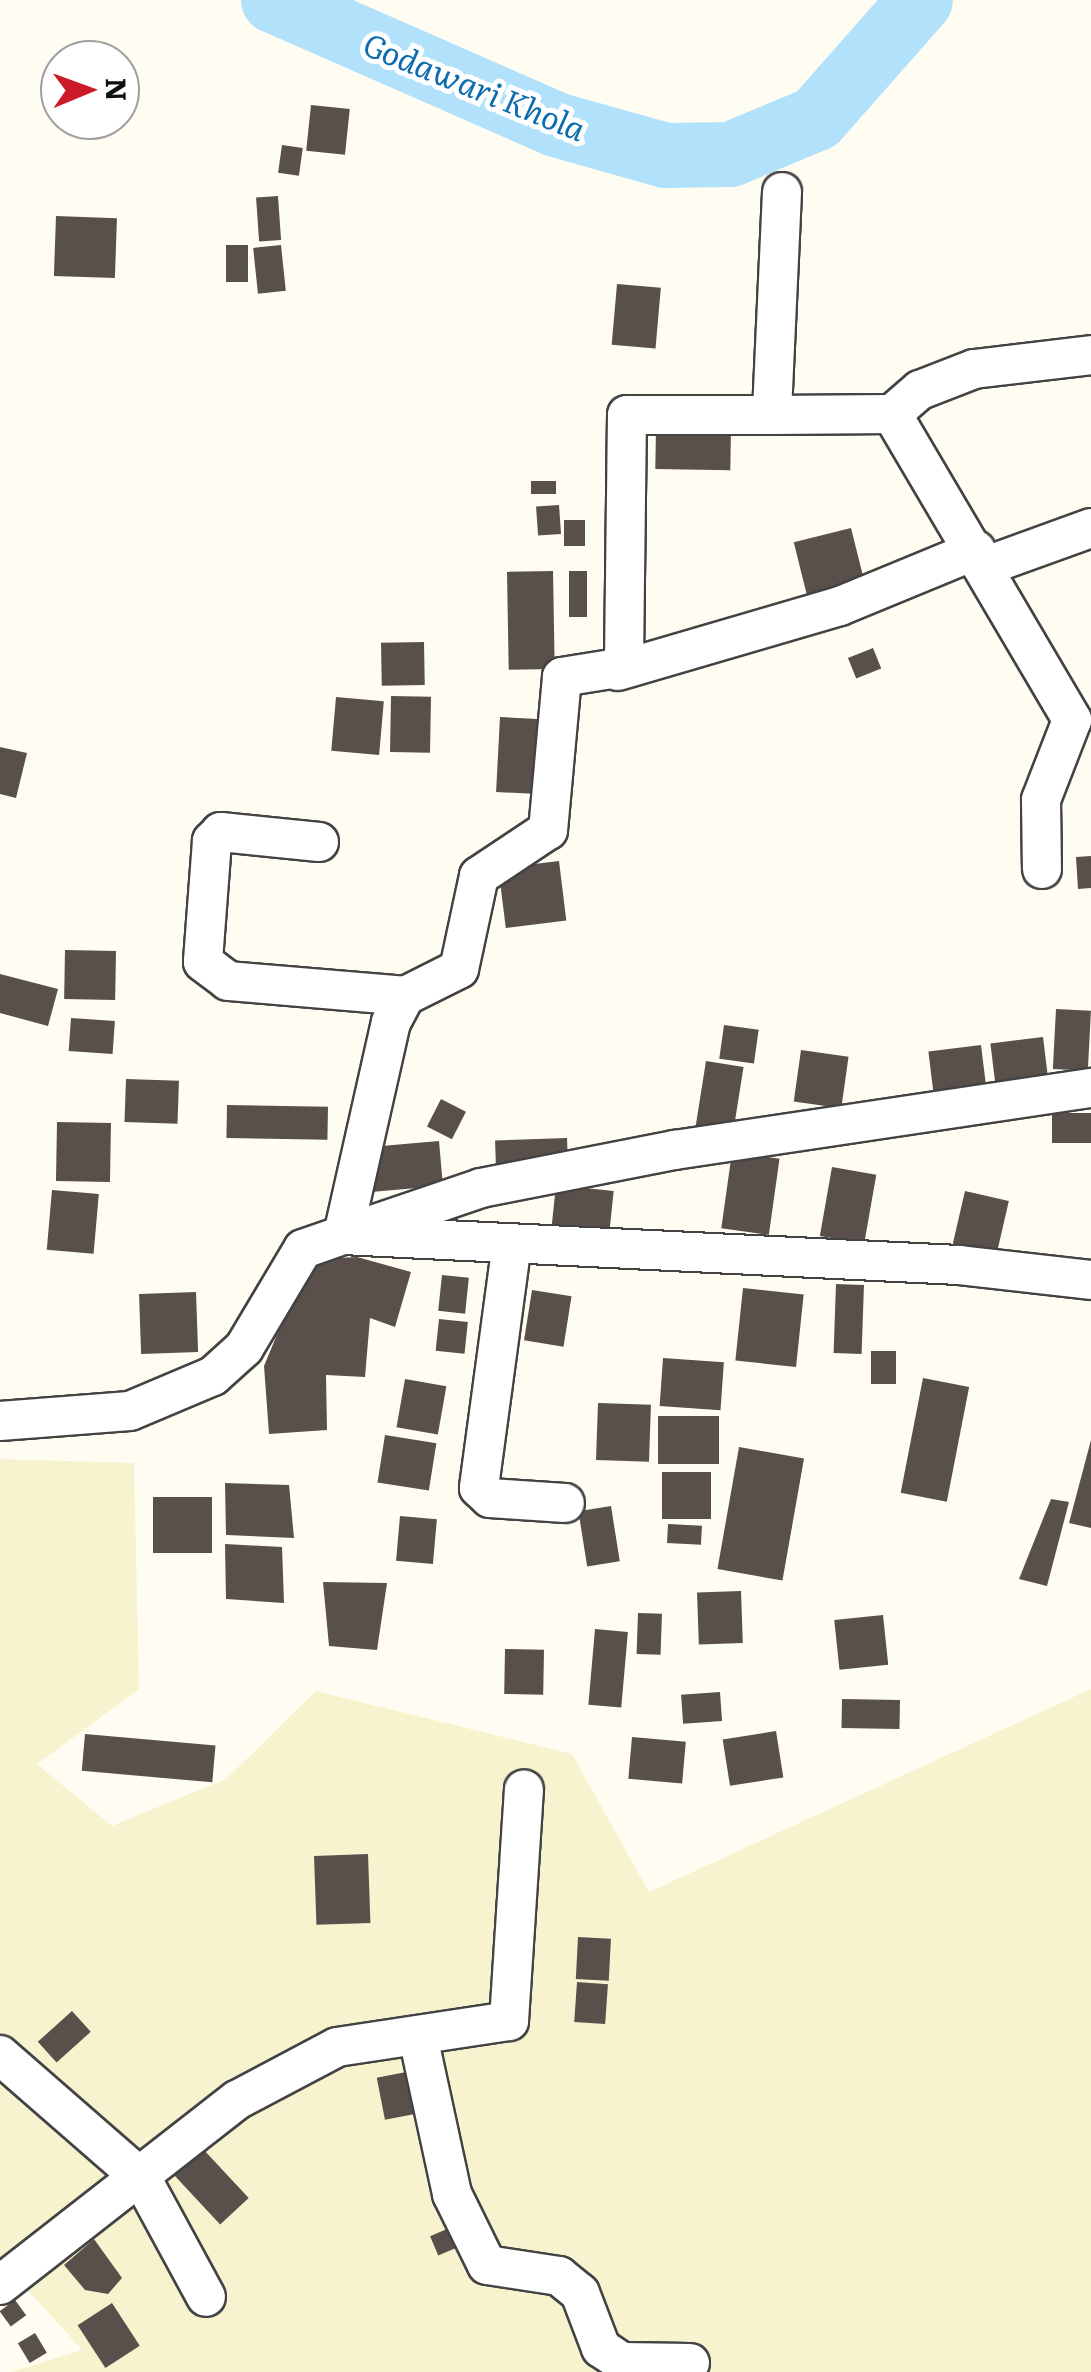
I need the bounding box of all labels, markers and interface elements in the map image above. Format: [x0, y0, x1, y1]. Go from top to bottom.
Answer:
water label: Godawari Khola [358, 23, 592, 147]
north arrow [40, 40, 140, 140]
text: N [97, 77, 139, 102]

